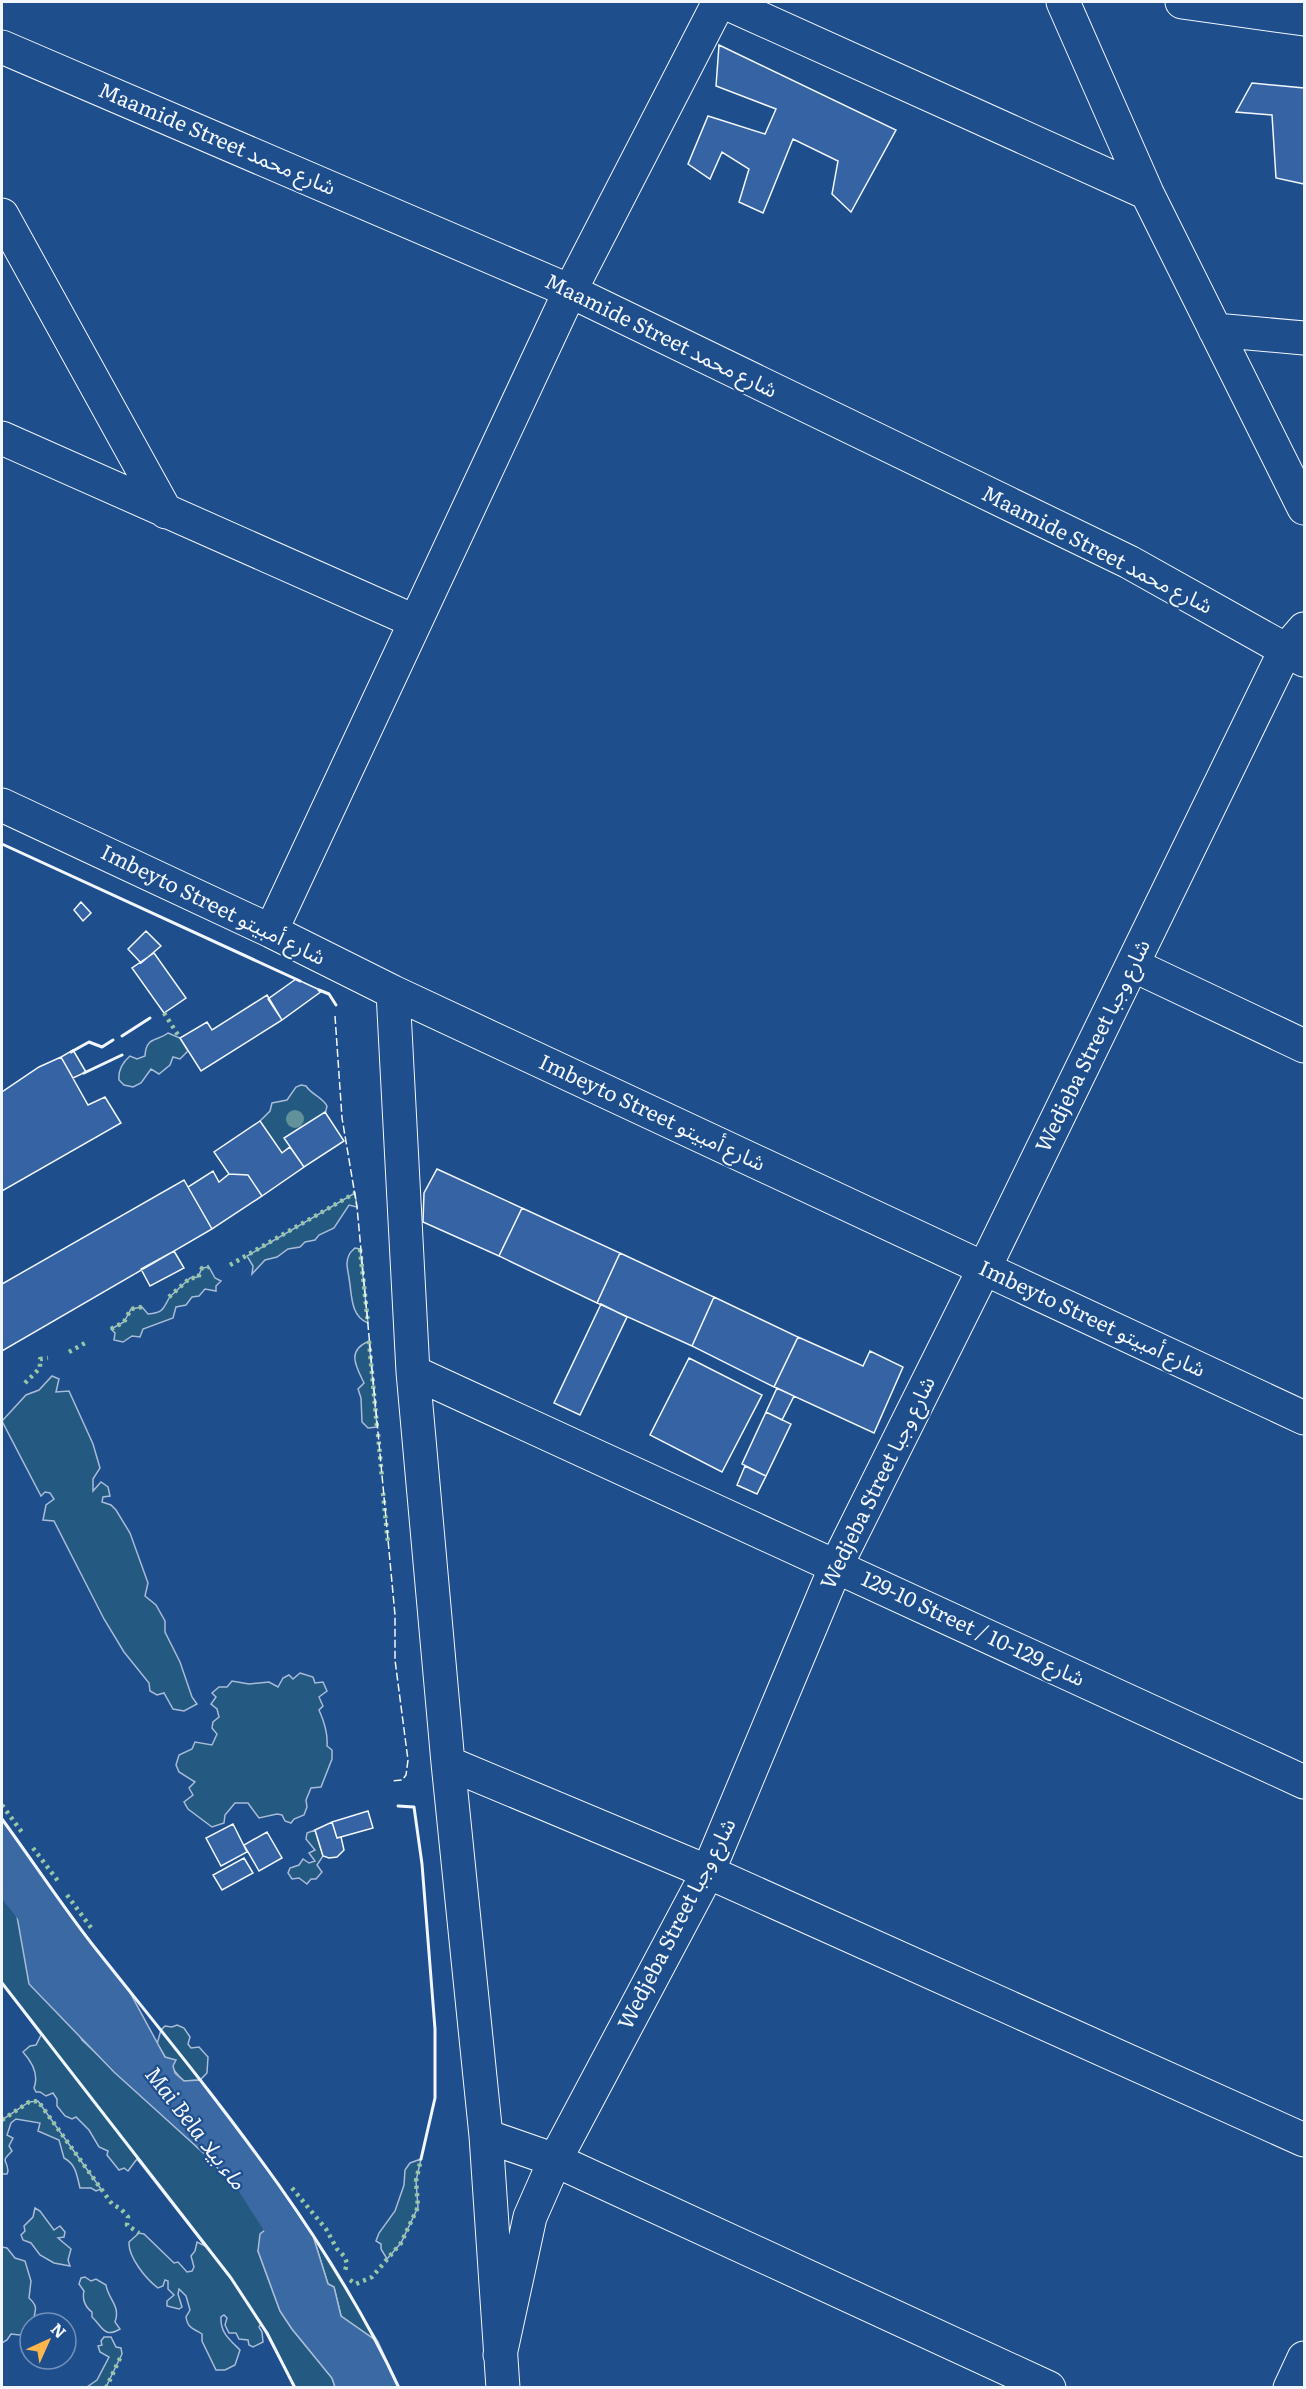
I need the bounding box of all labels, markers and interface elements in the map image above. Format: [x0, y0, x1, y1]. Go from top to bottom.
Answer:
street label: Maamide Street شارع محمد [94, 73, 342, 203]
street label: Maamide Street شارع محمد [540, 264, 784, 405]
street label: Maamide Street شارع محمد [976, 476, 1219, 621]
street label: Imbeyto Street شارع أمبيتو [96, 835, 332, 973]
street label: Wedjeba Street شارع وجبا [1026, 933, 1158, 1158]
street label: Imbeyto Street شارع أمبيتو [534, 1045, 771, 1179]
street label: Imbeyto Street شارع أمبيتو [974, 1251, 1211, 1385]
street label: Wedjeba Street شارع وجبا [811, 1370, 943, 1595]
street label: 129-10 Street / شارع 129-10 [856, 1561, 1091, 1694]
street label: Wedjeba Street شارع وجبا [608, 1812, 743, 2035]
water label: Mai Bela ماء بيلا [138, 2058, 256, 2196]
north arrow [18, 2311, 78, 2371]
text: N [46, 2316, 73, 2343]

